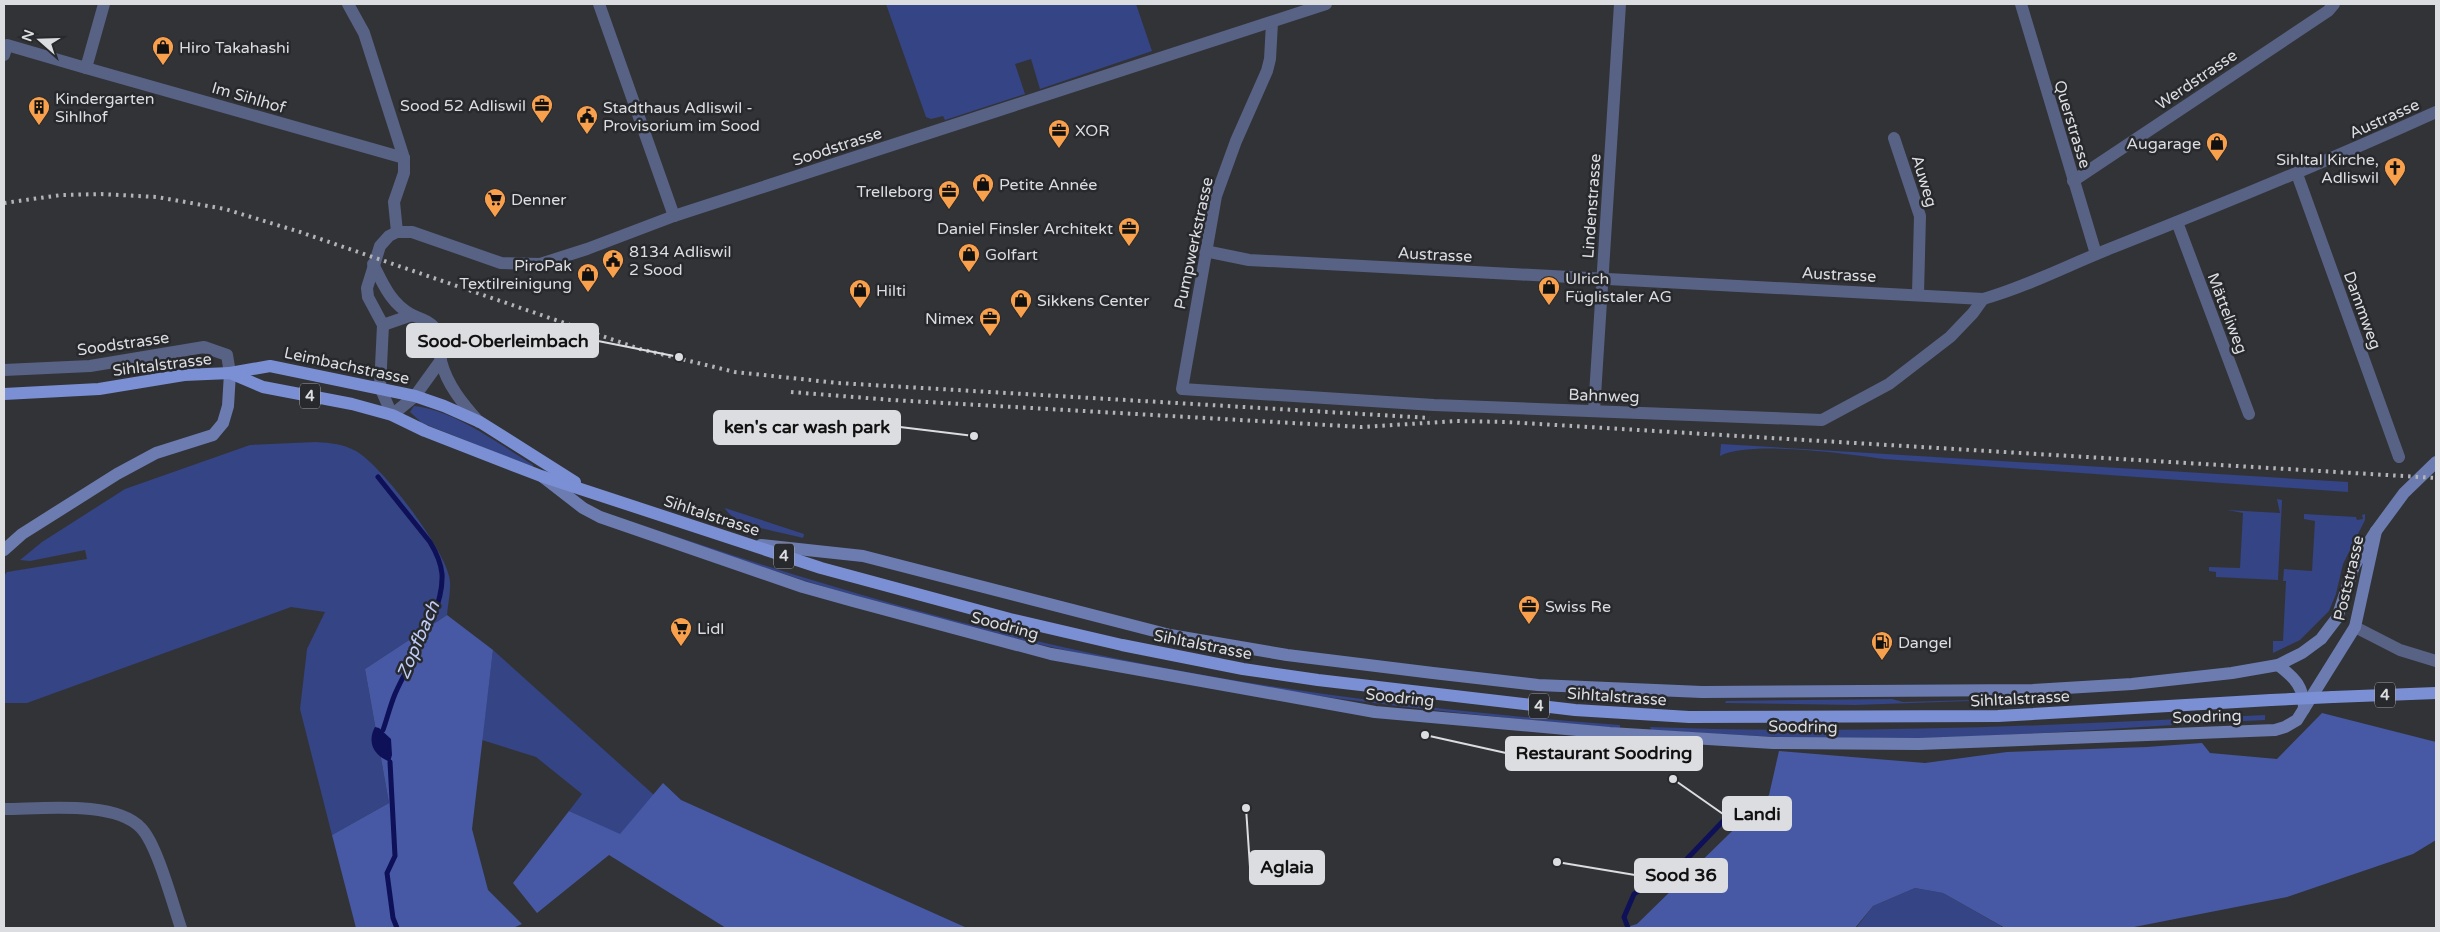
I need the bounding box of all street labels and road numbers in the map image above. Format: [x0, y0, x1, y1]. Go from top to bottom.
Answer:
street label: Werdstrasse [2152, 45, 2241, 114]
street label: Im Sihlhof [209, 78, 289, 118]
street label: Querstrasse [2049, 78, 2095, 171]
street label: Austrasse [2346, 95, 2423, 143]
street label: Soodstrasse [790, 123, 884, 171]
street label: Lindenstrasse [1578, 153, 1606, 259]
street label: Auweg [1907, 153, 1941, 210]
street label: Pumpwerkstrasse [1170, 175, 1218, 311]
street label: Austrasse [1397, 243, 1473, 267]
street label: Austrasse [1801, 263, 1877, 287]
street label: Dammweg [2339, 268, 2385, 352]
street label: Mätteliweg [2202, 270, 2252, 357]
street label: Soodstrasse [76, 328, 170, 360]
street label: Leimbachstrasse [282, 343, 411, 389]
street label: Sihltalstrasse [111, 349, 213, 381]
road number: 4 [300, 384, 320, 408]
street label: Bahnweg [1568, 385, 1640, 407]
street label: Sihltalstrasse [661, 491, 762, 541]
street label: Poststrasse [2329, 533, 2369, 623]
road number: 4 [774, 544, 794, 568]
street label: Soodring [969, 607, 1041, 645]
street label: Sihltalstrasse [1152, 626, 1254, 664]
road number: 4 [2375, 682, 2395, 708]
street label: Soodring [1364, 684, 1435, 712]
street label: Sihltalstrasse [1566, 684, 1667, 710]
street label: Sihltalstrasse [1970, 686, 2070, 712]
road number: 4 [1529, 694, 1549, 718]
street label: Soodring [2172, 706, 2242, 728]
street label: Soodring [1768, 716, 1838, 738]

